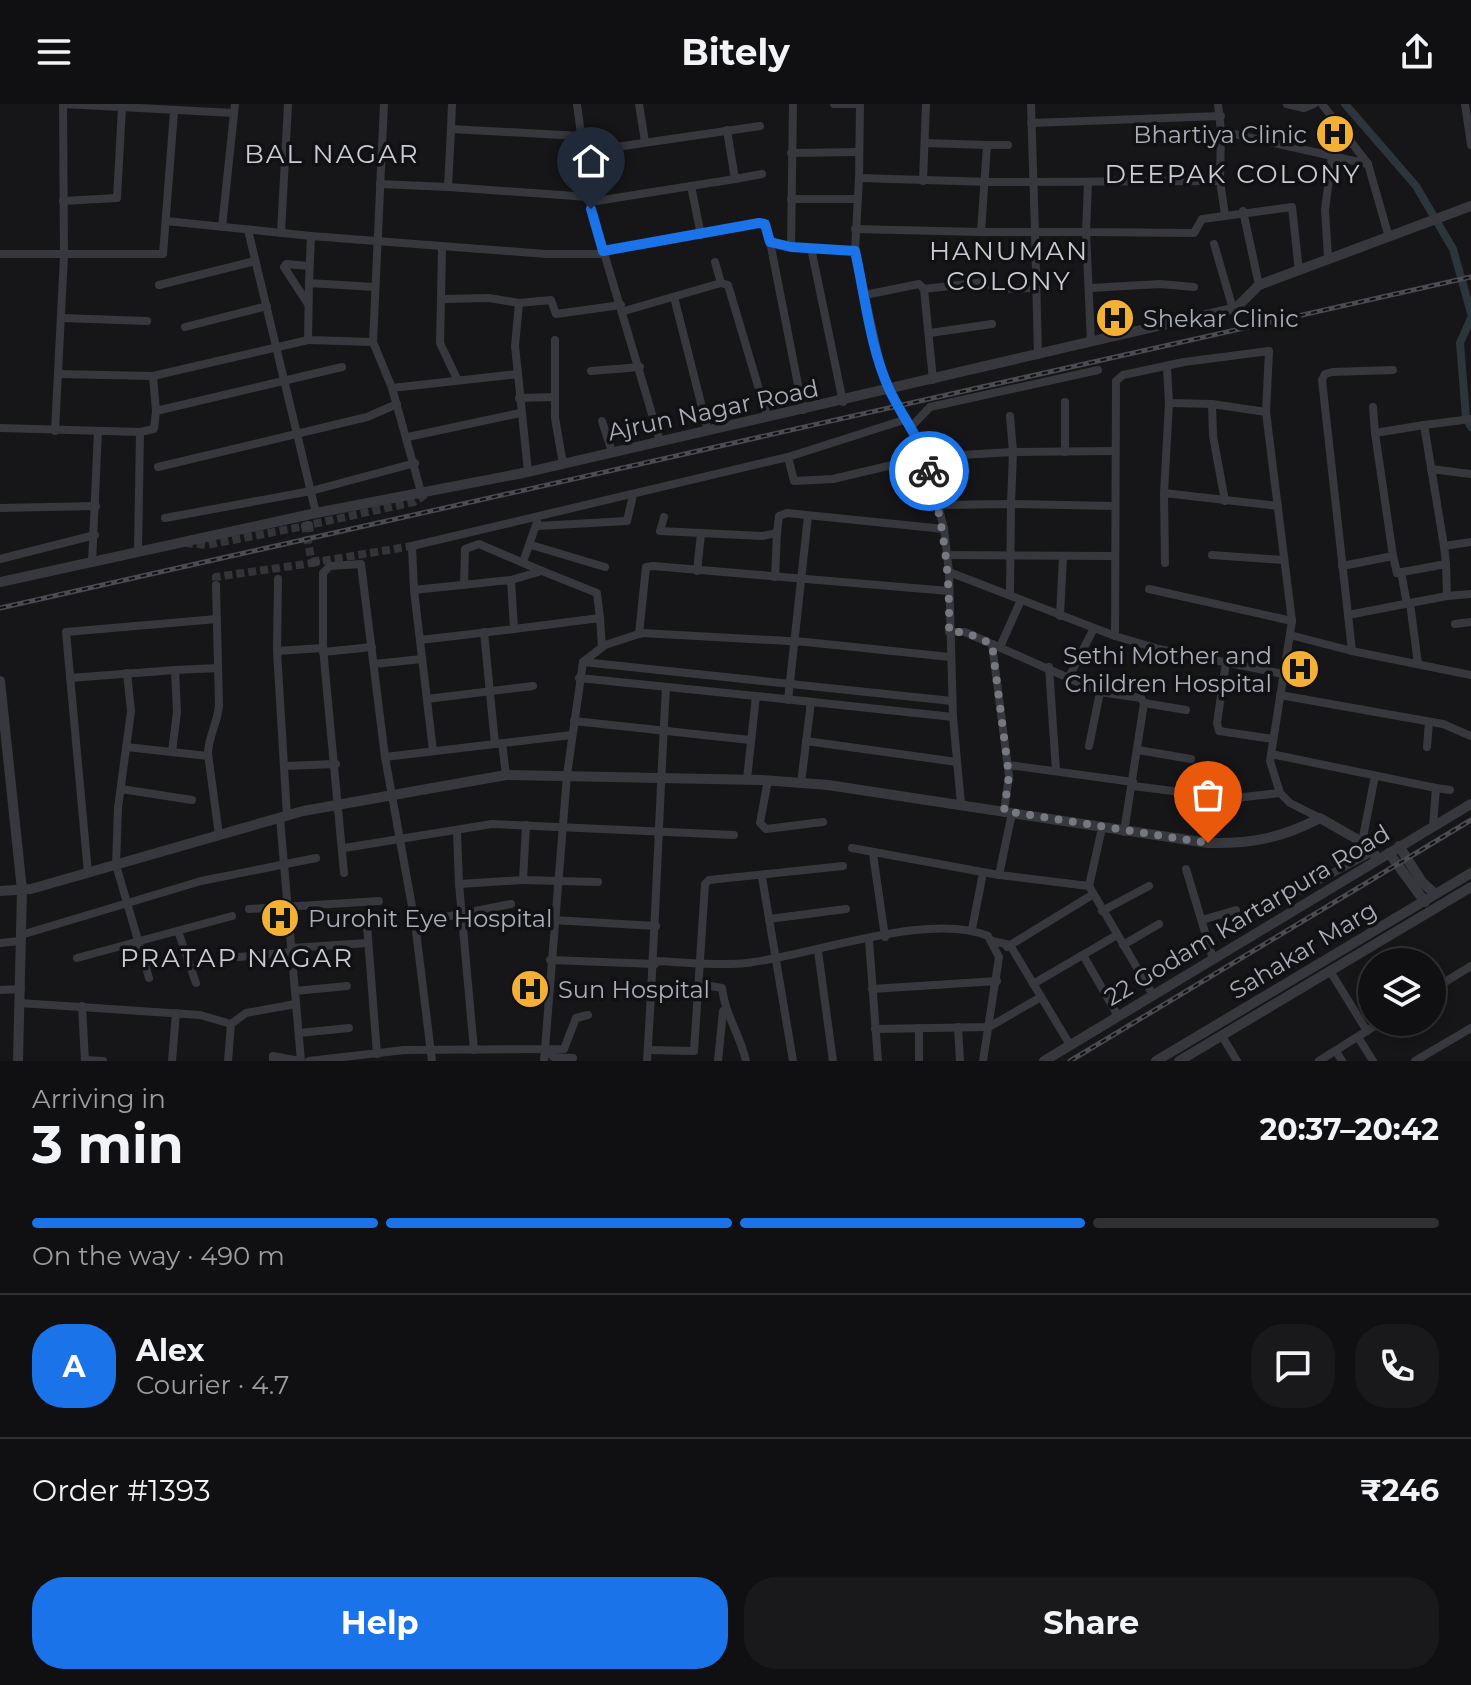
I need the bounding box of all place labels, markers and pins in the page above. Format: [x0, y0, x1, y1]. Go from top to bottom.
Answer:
hospital icon: Bhartiya Clinic [1314, 113, 1356, 155]
place label: Bhartiya Clinic [1133, 120, 1307, 149]
pin [557, 127, 625, 209]
hospital icon: Shekar Clinic [1094, 297, 1136, 339]
place label: Shekar Clinic [1143, 304, 1299, 333]
place label: Sethi Mother and Children Hospital [1063, 641, 1272, 698]
hospital icon: Sethi Mother and Children Hospital [1279, 648, 1321, 690]
pin [1174, 761, 1242, 843]
hospital icon: Purohit Eye Hospital [259, 897, 301, 939]
place label: Purohit Eye Hospital [308, 904, 552, 933]
hospital icon: Sun Hospital [509, 968, 551, 1010]
place label: Sun Hospital [558, 975, 710, 1004]

